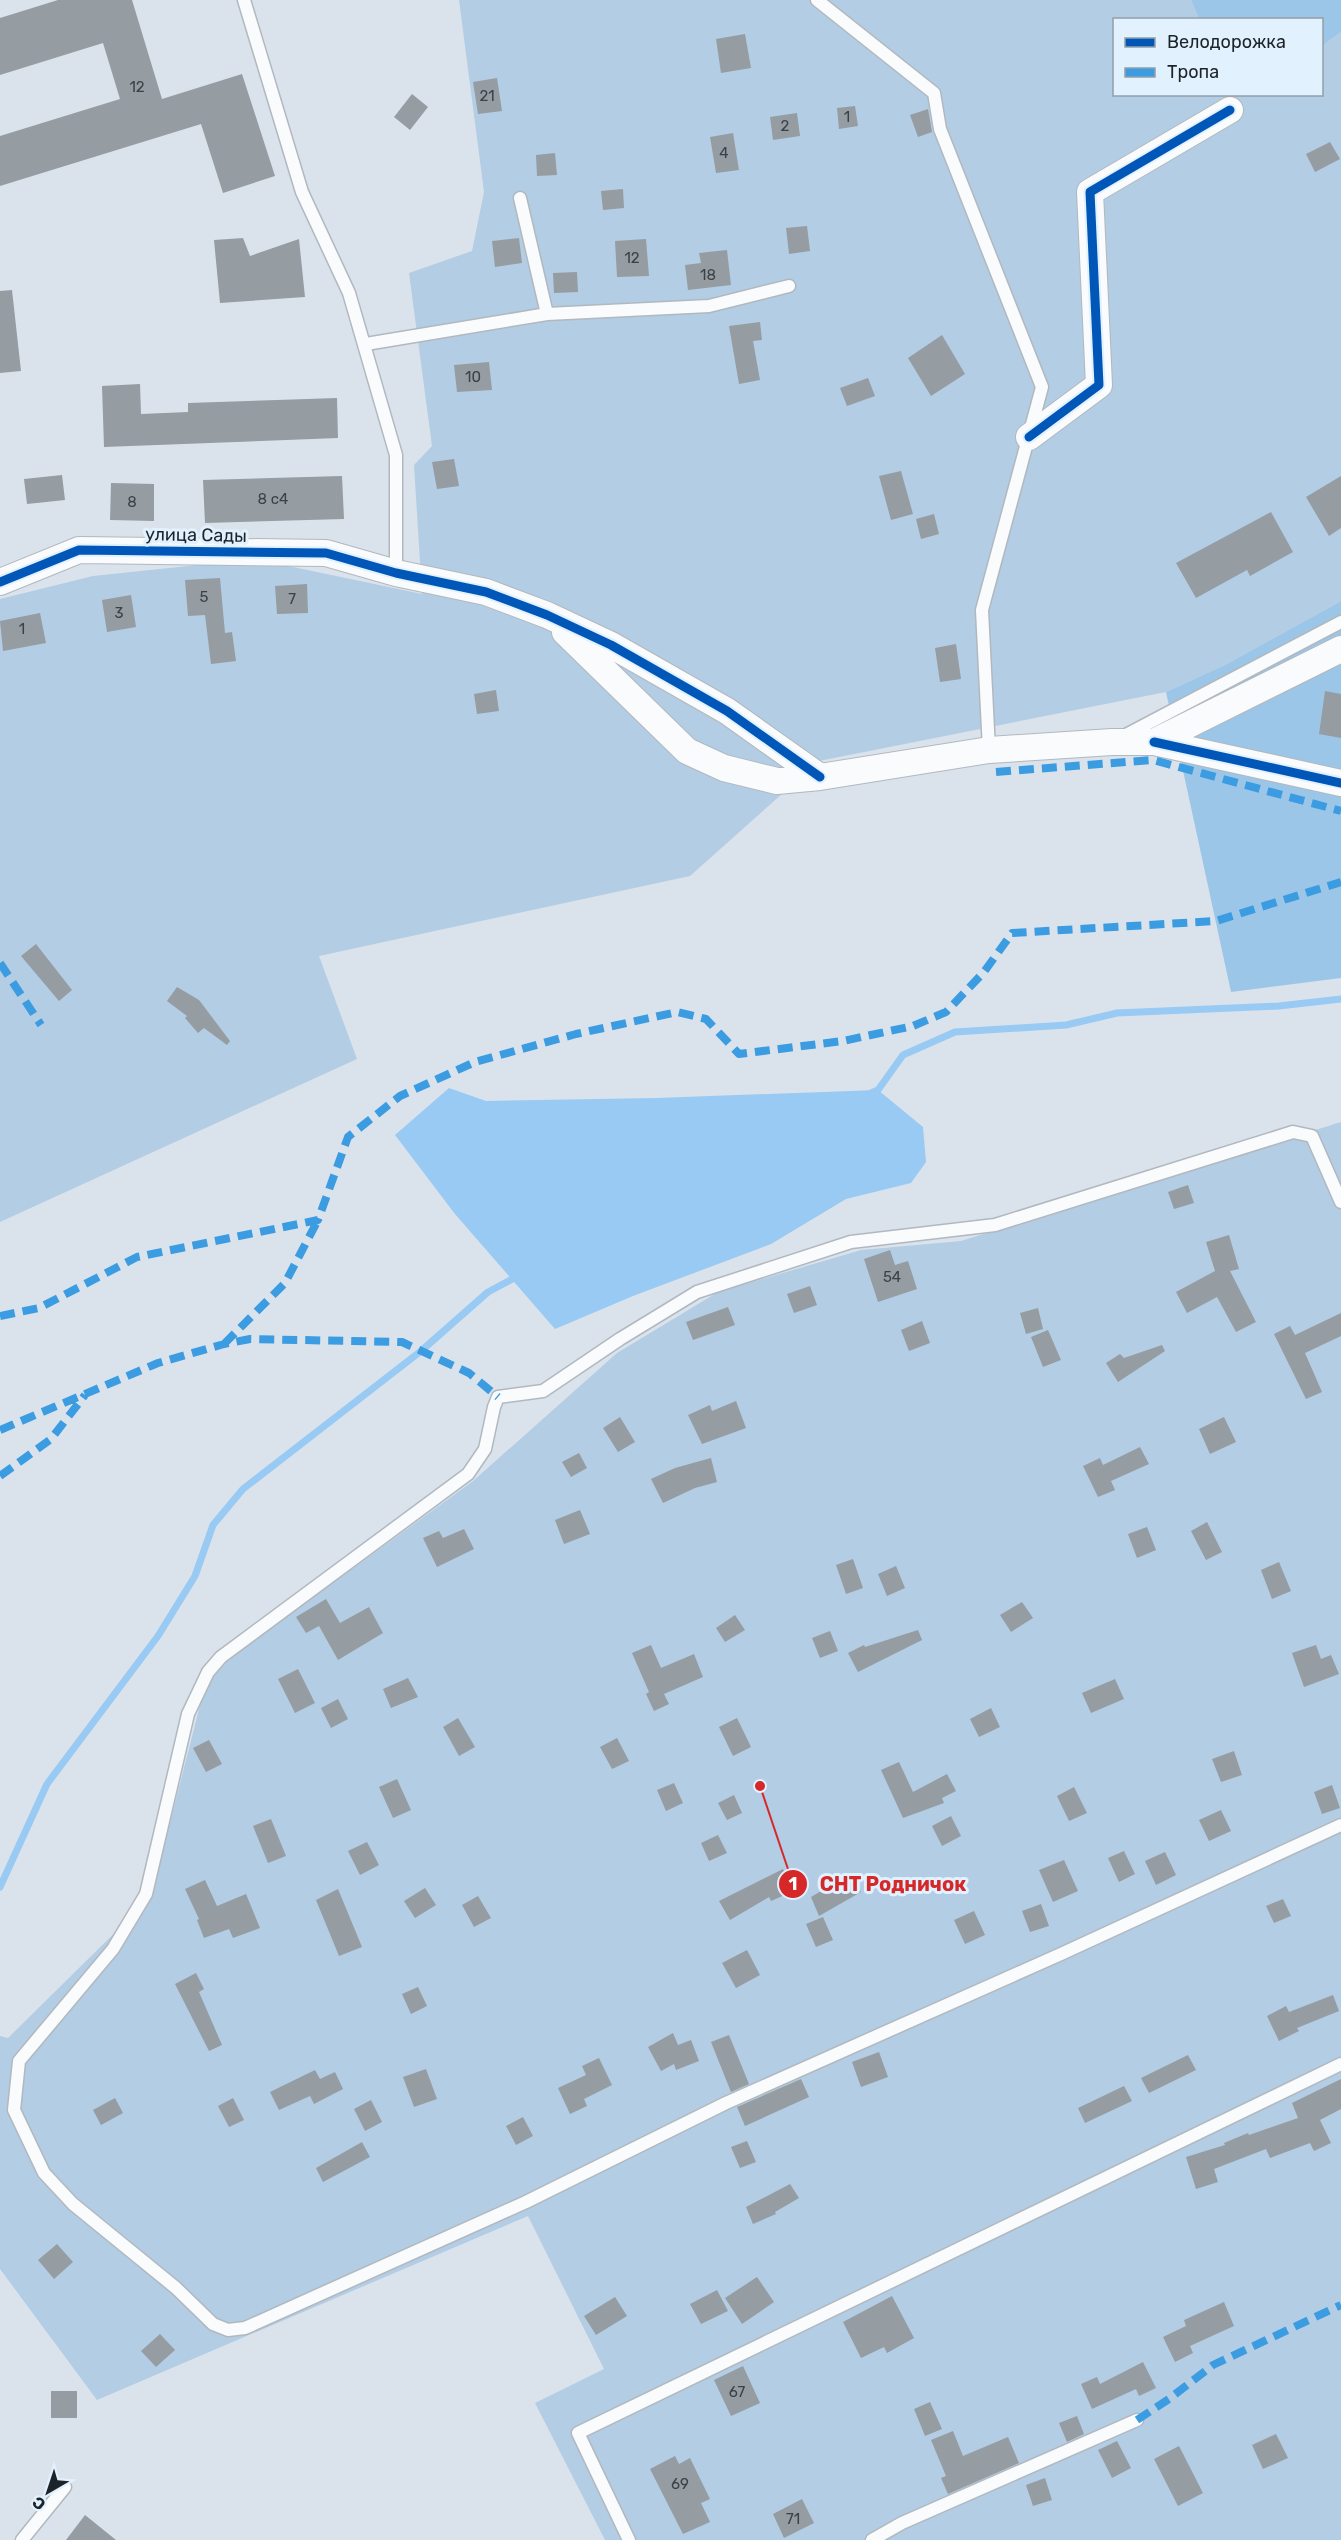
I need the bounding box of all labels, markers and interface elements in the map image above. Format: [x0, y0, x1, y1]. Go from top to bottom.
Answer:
legend [1113, 18, 1323, 96]
text: Велодорожка [1167, 31, 1286, 53]
text: Тропа [1167, 61, 1219, 83]
house number: 12 [129, 78, 145, 96]
house number: 21 [479, 87, 495, 105]
house number: 1 [844, 108, 850, 126]
house number: 2 [781, 117, 790, 135]
house number: 4 [719, 144, 729, 162]
house number: 12 [624, 249, 640, 267]
house number: 18 [700, 266, 716, 284]
house number: 10 [465, 368, 481, 386]
house number: 8 с4 [258, 490, 288, 508]
house number: 8 [127, 493, 137, 511]
street label: улица Сады [145, 523, 247, 547]
house number: 5 [200, 588, 209, 606]
house number: 7 [288, 590, 296, 608]
house number: 3 [114, 604, 124, 622]
house number: 1 [19, 620, 25, 638]
house number: 54 [883, 1268, 901, 1286]
callout: СНТ Родничок [778, 1865, 978, 1903]
text: СНТ Родничок [820, 1872, 966, 1896]
text: 1 [789, 1873, 797, 1895]
house number: 67 [729, 2383, 745, 2401]
north arrow [18, 2462, 78, 2522]
house number: 69 [671, 2475, 689, 2493]
text: С [29, 2492, 49, 2514]
house number: 71 [786, 2510, 800, 2528]

